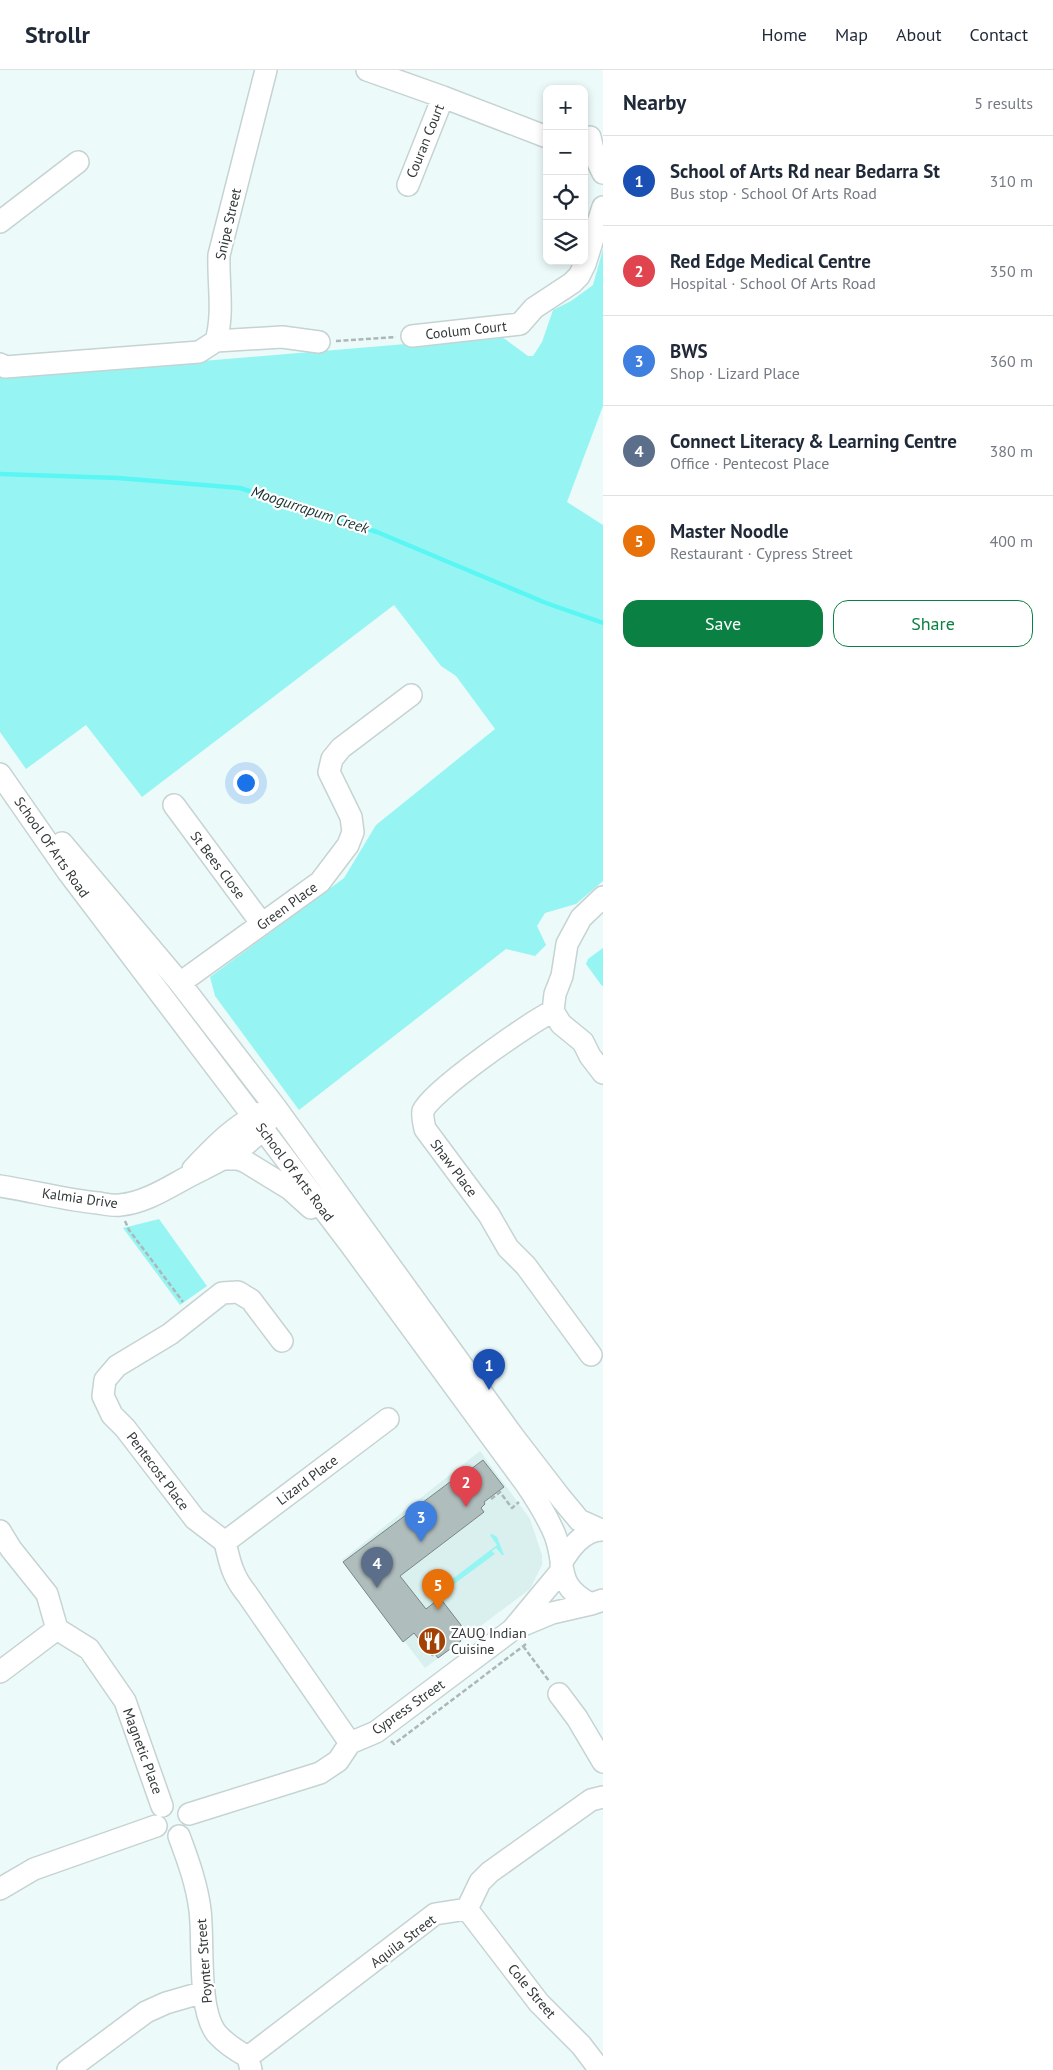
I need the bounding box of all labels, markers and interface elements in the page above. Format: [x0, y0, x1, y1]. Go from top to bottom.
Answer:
text: Strollr [25, 19, 90, 50]
text: Home [761, 23, 807, 46]
text: Map [835, 23, 868, 46]
text: About [896, 23, 942, 46]
text: Contact [970, 23, 1028, 46]
map controls [543, 85, 588, 265]
button: + [543, 85, 588, 130]
text: Nearby [623, 89, 686, 116]
text: 5 results [974, 93, 1033, 113]
street label: Couran Court [402, 101, 448, 181]
button: − [543, 130, 588, 175]
text: School of Arts Rd near Bedarra St [670, 159, 940, 183]
text: 1 [634, 171, 644, 191]
text: 310 m [990, 171, 1033, 191]
button: locate [543, 175, 588, 220]
text: Bus stop · School Of Arts Road [670, 183, 877, 203]
street label: Snipe Street [211, 186, 245, 262]
button: layers [543, 220, 588, 265]
text: Red Edge Medical Centre [670, 249, 871, 273]
text: 2 [634, 261, 644, 281]
text: 350 m [990, 261, 1033, 281]
text: Hospital · School Of Arts Road [670, 273, 876, 293]
street label: Coolum Court [424, 317, 508, 343]
text: BWS [670, 339, 708, 363]
text: 3 [634, 351, 644, 371]
text: 360 m [990, 351, 1033, 371]
text: Shop · Lizard Place [670, 363, 800, 383]
text: Connect Literacy & Learning Centre [670, 429, 957, 453]
text: 4 [634, 441, 644, 461]
text: 380 m [990, 441, 1033, 461]
text: Office · Pentecost Place [670, 453, 829, 473]
water label: Moogurrapum Creek [249, 482, 373, 538]
text: Master Noodle [670, 519, 789, 543]
text: 5 [634, 531, 644, 551]
text: 400 m [990, 531, 1033, 551]
text: Restaurant · Cypress Street [670, 543, 853, 563]
button: Save [623, 600, 823, 647]
button: Share [833, 600, 1033, 647]
your location [233, 770, 259, 796]
street label: School Of Arts Road [11, 793, 93, 901]
street label: St Bees Close [187, 827, 249, 903]
street label: Green Place [253, 878, 321, 934]
street label: School Of Arts Road [252, 1119, 338, 1225]
street label: Shaw Place [426, 1136, 482, 1200]
street label: Kalmia Drive [41, 1184, 119, 1212]
pin: 1 [473, 1349, 505, 1390]
street label: Pentecost Place [123, 1428, 193, 1514]
street label: Lizard Place [273, 1451, 341, 1509]
pin: 2 [450, 1466, 482, 1507]
pin: 3 [405, 1501, 437, 1542]
pin: 4 [361, 1547, 393, 1588]
pin: 5 [422, 1569, 454, 1610]
place label: ZAUQ Indian Cuisine [451, 1624, 527, 1658]
restaurant icon: ZAUQ Indian Cuisine [417, 1626, 447, 1656]
street label: Cypress Street [368, 1675, 448, 1739]
street label: Magnetic Place [119, 1705, 167, 1797]
street label: Aquila Street [367, 1910, 440, 1971]
street label: Poynter Street [192, 1918, 216, 2004]
street label: Cole Street [504, 1960, 560, 2022]

